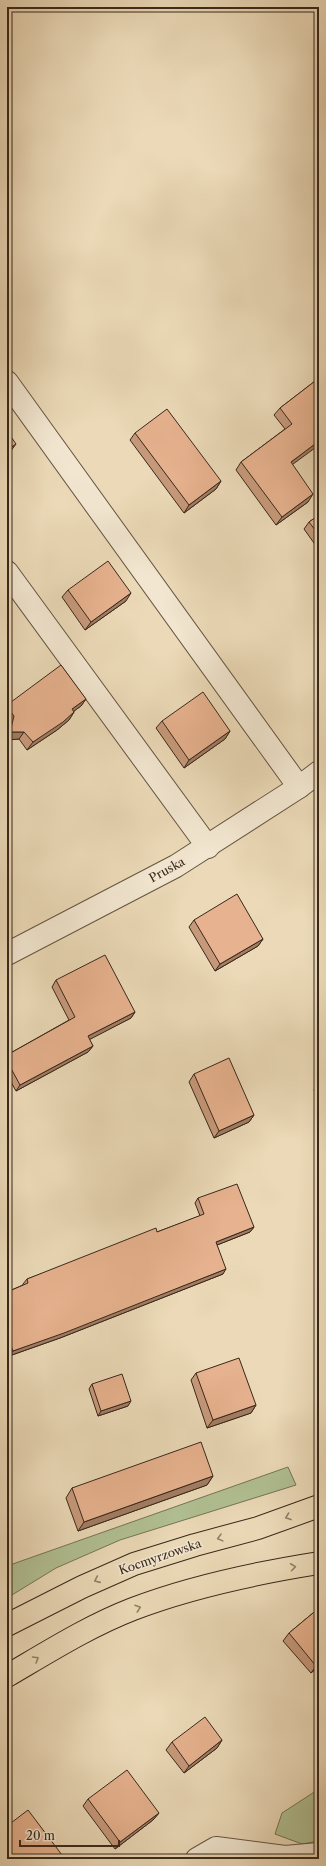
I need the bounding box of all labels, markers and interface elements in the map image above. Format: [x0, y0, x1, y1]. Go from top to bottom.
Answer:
street label: Pruska [146, 853, 188, 885]
one-way arrow [285, 1512, 292, 1520]
one-way arrow [217, 1533, 224, 1542]
street label: Kocmyrzowska [117, 1535, 204, 1578]
one-way arrow [290, 1563, 296, 1572]
one-way arrow [94, 1575, 102, 1583]
one-way arrow [134, 1604, 141, 1612]
one-way arrow [32, 1656, 39, 1664]
scale bar [20, 1822, 119, 1848]
text: 20 m [26, 1828, 55, 1843]

